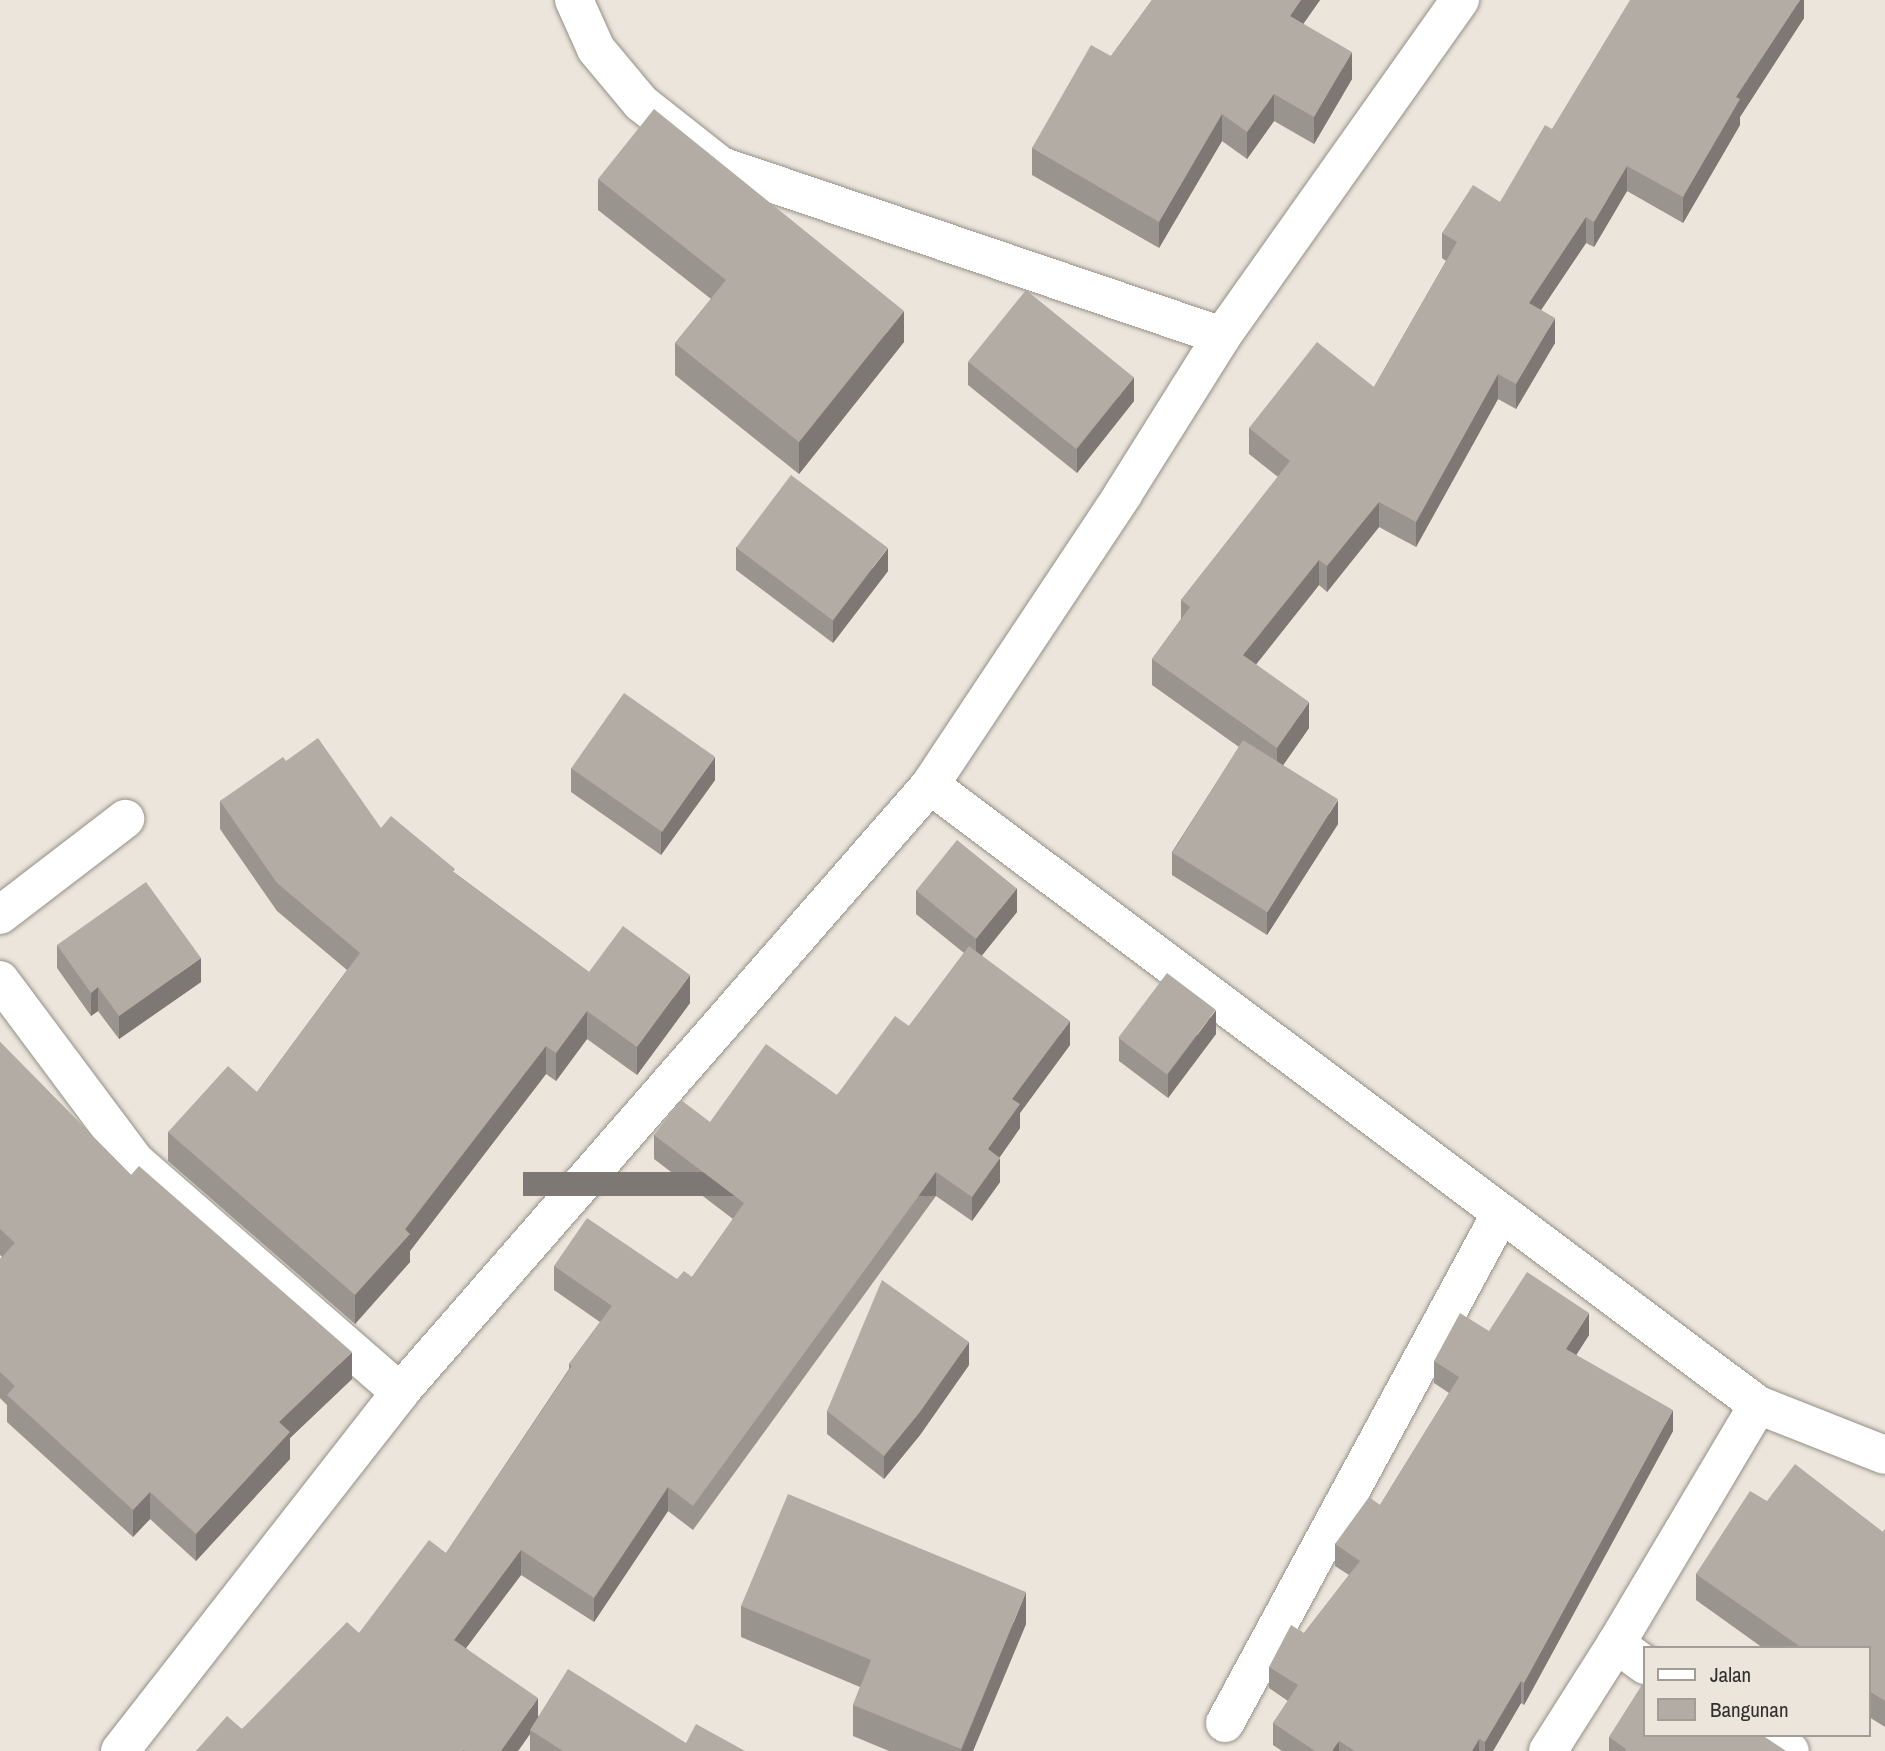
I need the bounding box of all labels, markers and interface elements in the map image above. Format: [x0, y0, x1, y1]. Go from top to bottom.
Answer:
legend [1644, 1646, 1871, 1737]
text: Jalan [1710, 1660, 1751, 1689]
text: Bangunan [1710, 1695, 1789, 1724]

